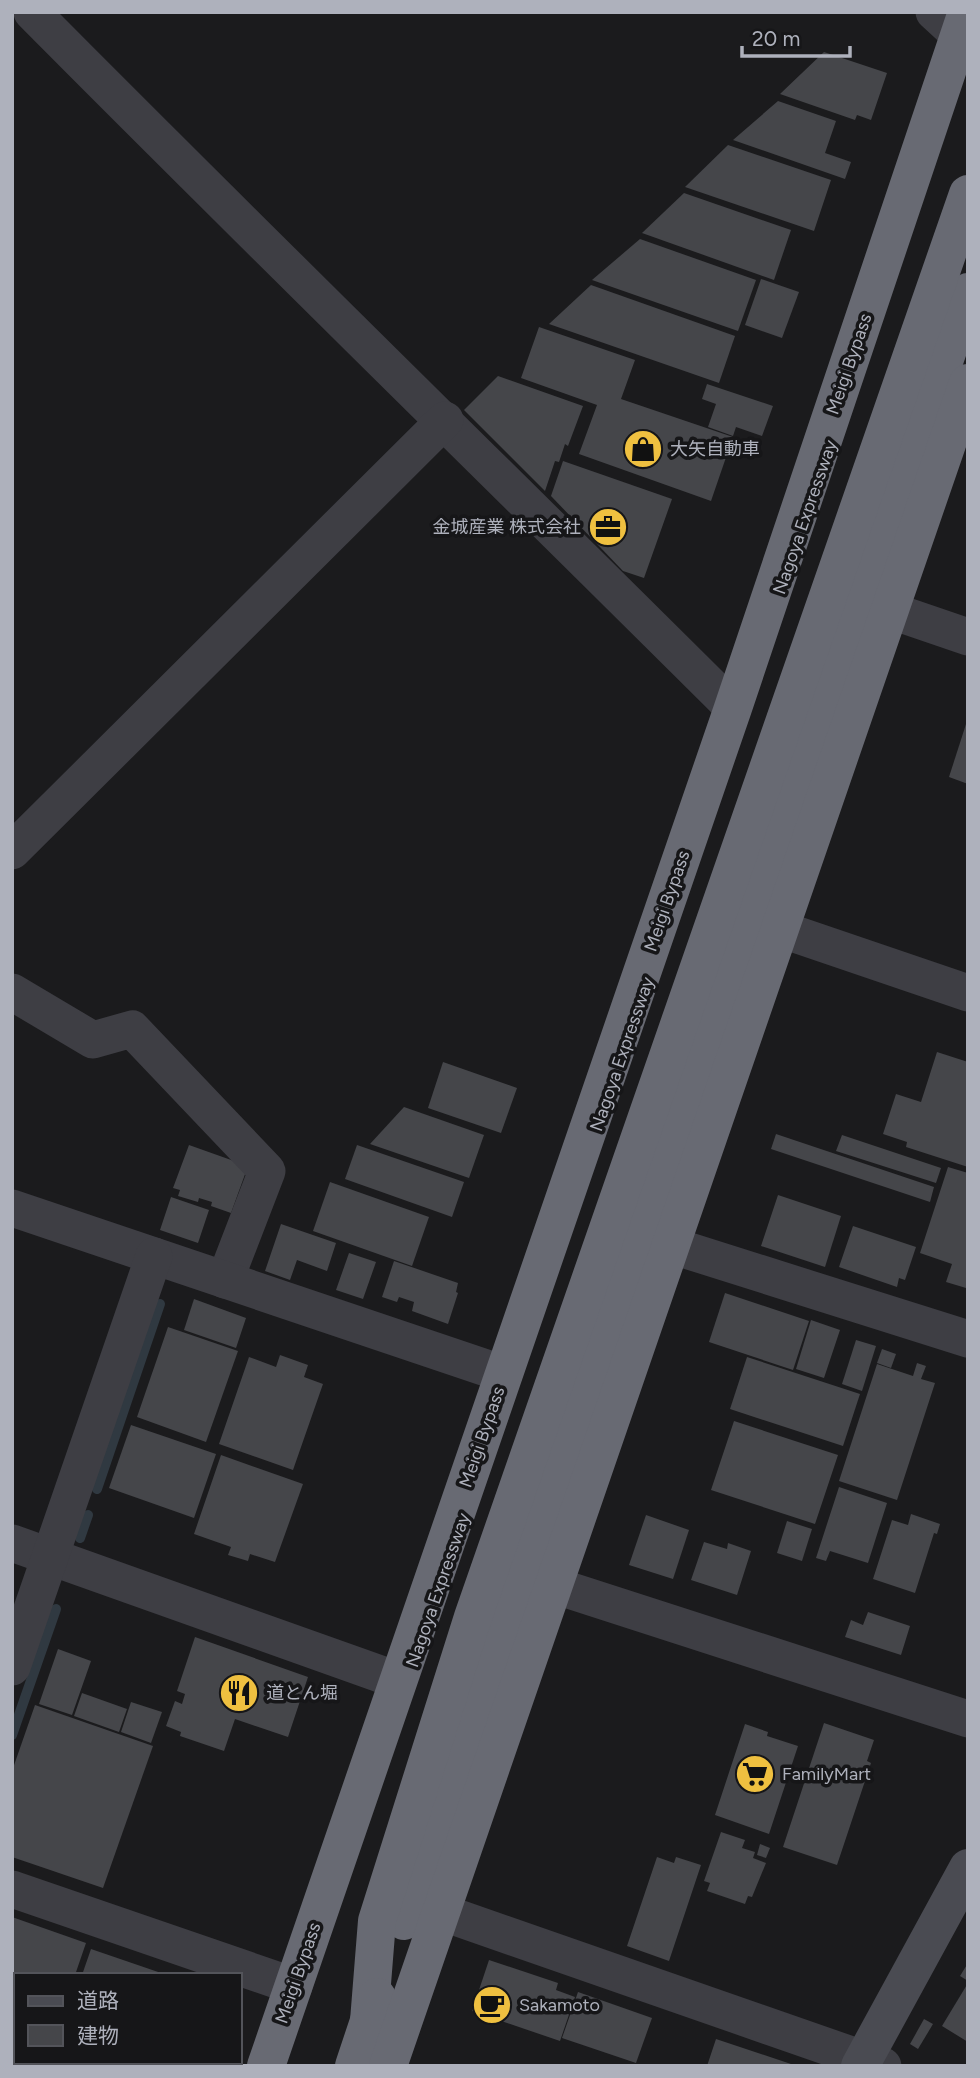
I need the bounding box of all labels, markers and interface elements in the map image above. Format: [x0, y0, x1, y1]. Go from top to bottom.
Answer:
scale bar [742, 14, 850, 58]
text: 20 m [752, 26, 800, 51]
street label: Meigi Bypass [821, 311, 877, 417]
shop icon: 大矢自動車 [622, 428, 664, 470]
street label: Nagoya Expressway [768, 436, 842, 597]
place label: 大矢自動車 [670, 438, 760, 460]
office icon: 金城産業 株式会社 [587, 506, 629, 548]
place label: 金城産業 株式会社 [433, 516, 581, 538]
street label: Meigi Bypass [639, 848, 695, 954]
street label: Nagoya Expressway [585, 973, 659, 1134]
street label: Meigi Bypass [454, 1384, 510, 1490]
street label: Nagoya Expressway [401, 1509, 475, 1670]
restaurant icon: 道とん堀 [218, 1672, 260, 1714]
place label: 道とん堀 [266, 1682, 338, 1704]
supermarket icon: FamilyMart [734, 1753, 776, 1795]
place label: FamilyMart [782, 1763, 871, 1785]
street label: Meigi Bypass [270, 1920, 326, 2026]
legend [14, 1973, 242, 2064]
cafe icon: Sakamoto [471, 1984, 513, 2026]
text: 道路 [77, 1988, 119, 2013]
place label: Sakamoto [519, 1994, 600, 2016]
text: 建物 [77, 2023, 119, 2048]

